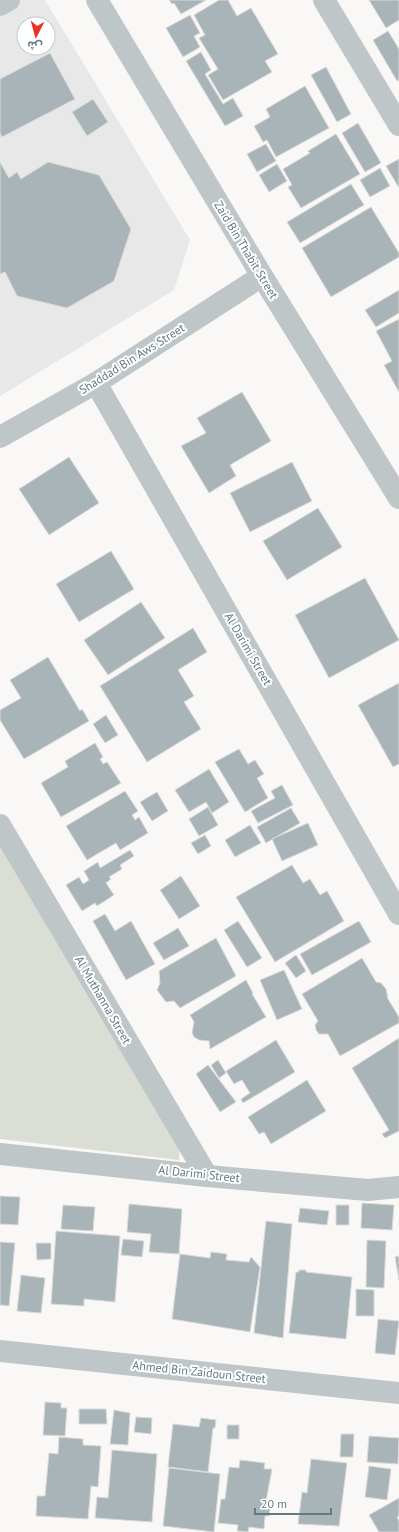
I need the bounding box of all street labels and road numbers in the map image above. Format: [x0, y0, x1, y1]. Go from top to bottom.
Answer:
street label: Zaid Bin Thabit Street [211, 198, 282, 301]
street label: Shaddad Bin Aws Street [76, 320, 187, 397]
street label: Al Darimi Street [222, 610, 275, 688]
street label: Al Muthanna Street [72, 953, 135, 1046]
street label: Al Darimi Street [158, 1162, 240, 1185]
street label: Ahmed Bin Zaidoun Street [132, 1357, 266, 1386]

